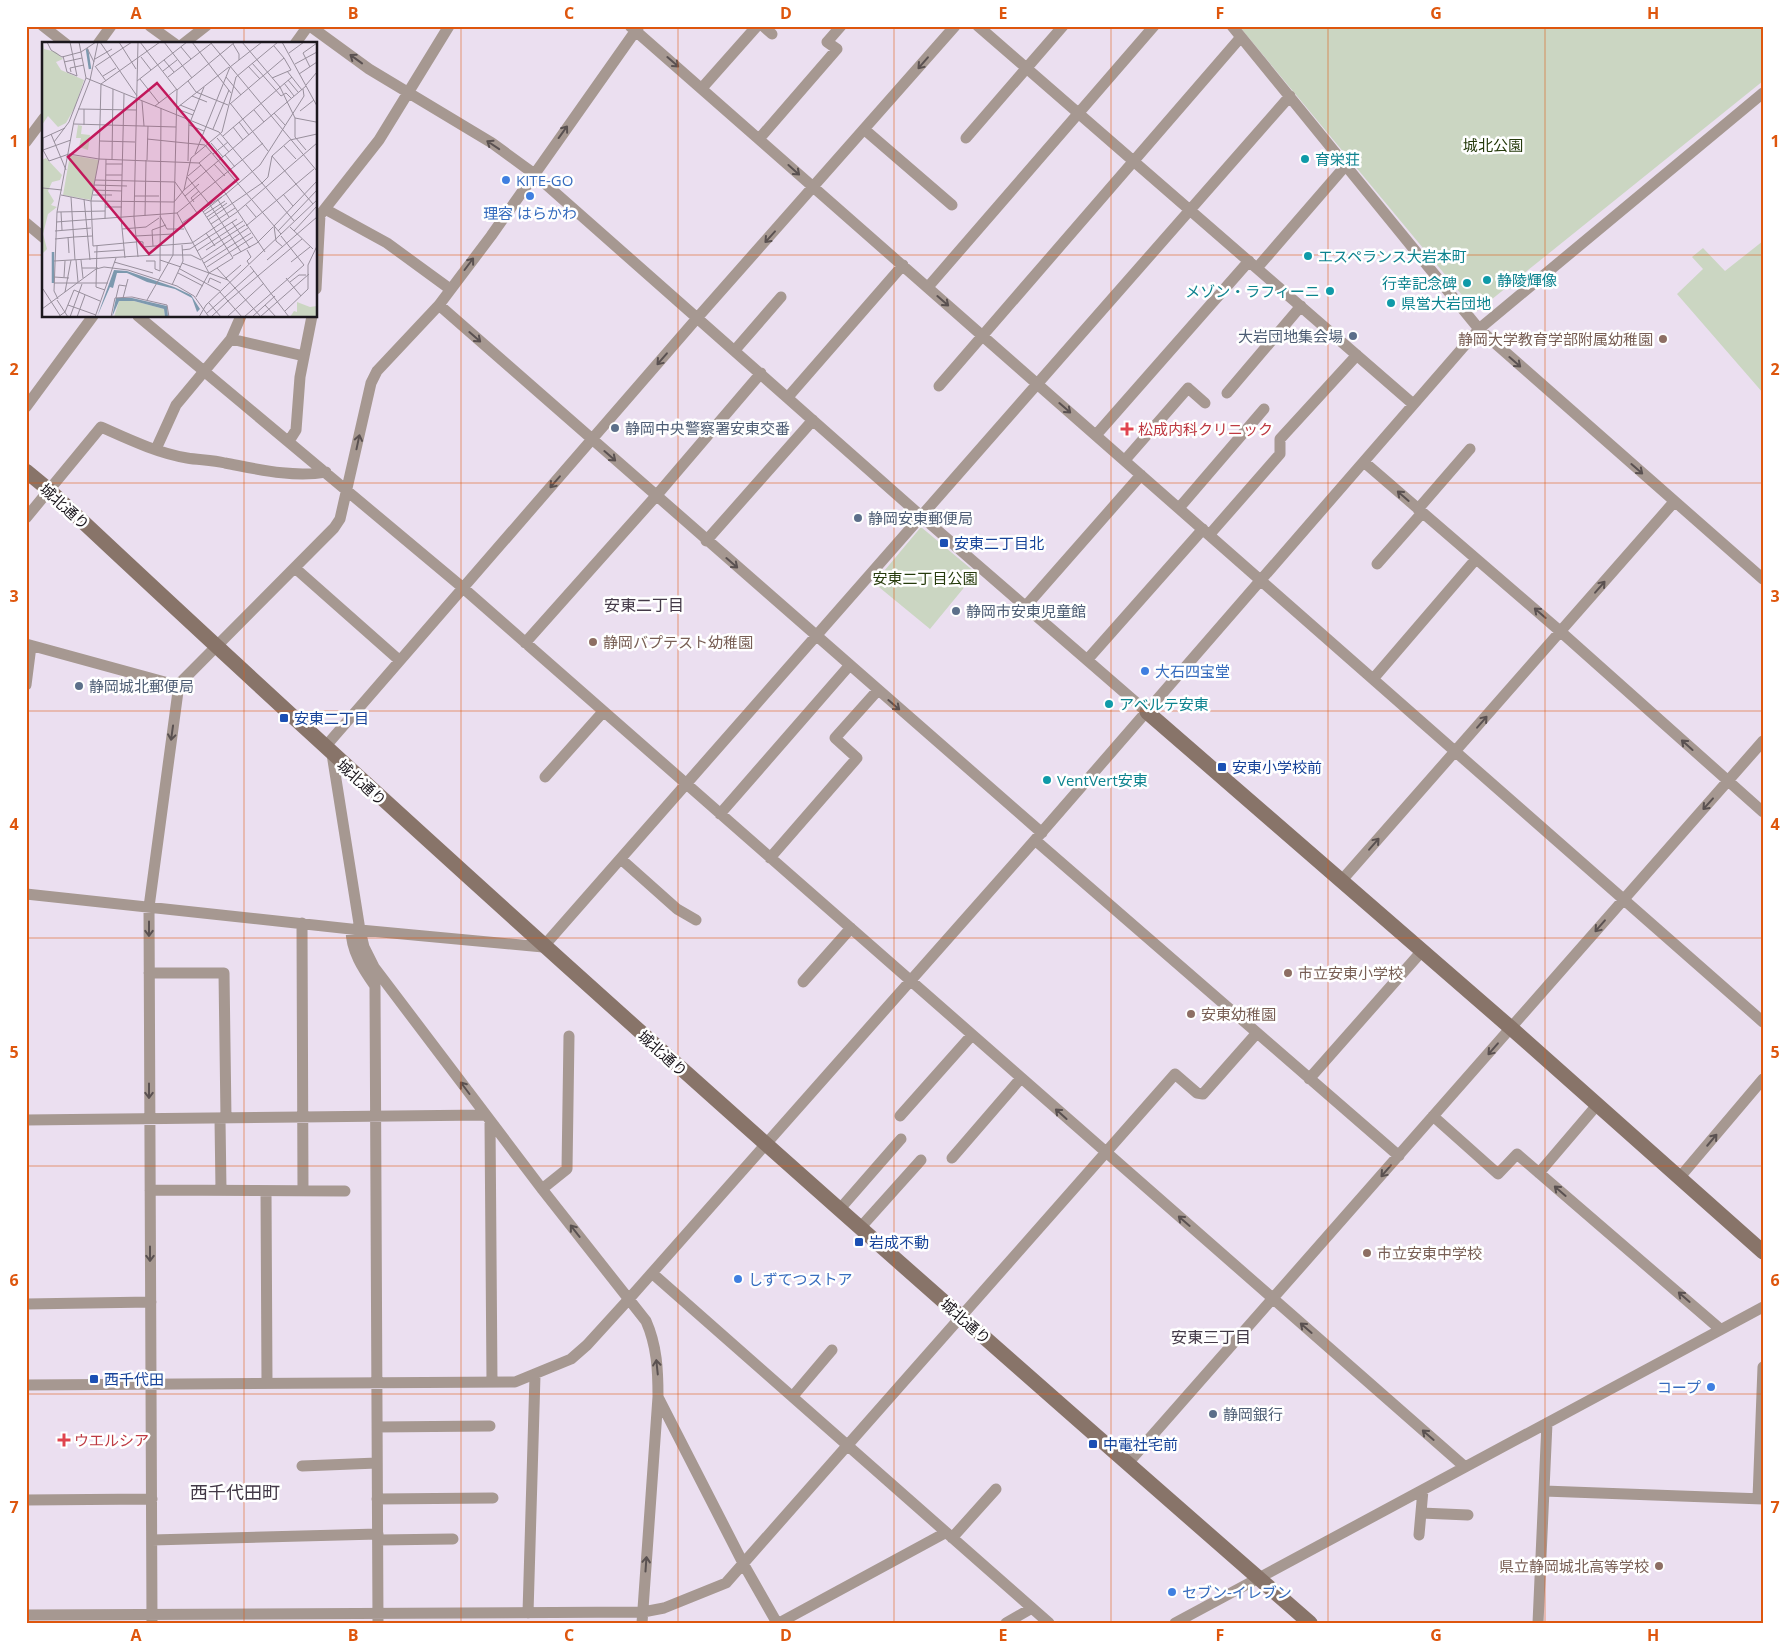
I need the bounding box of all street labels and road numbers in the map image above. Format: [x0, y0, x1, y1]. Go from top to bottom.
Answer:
street label: 城北通り [36, 478, 94, 534]
street label: 城北通り [333, 754, 391, 810]
street label: 城北通り [634, 1025, 692, 1081]
street label: 城北通り [937, 1294, 995, 1348]

